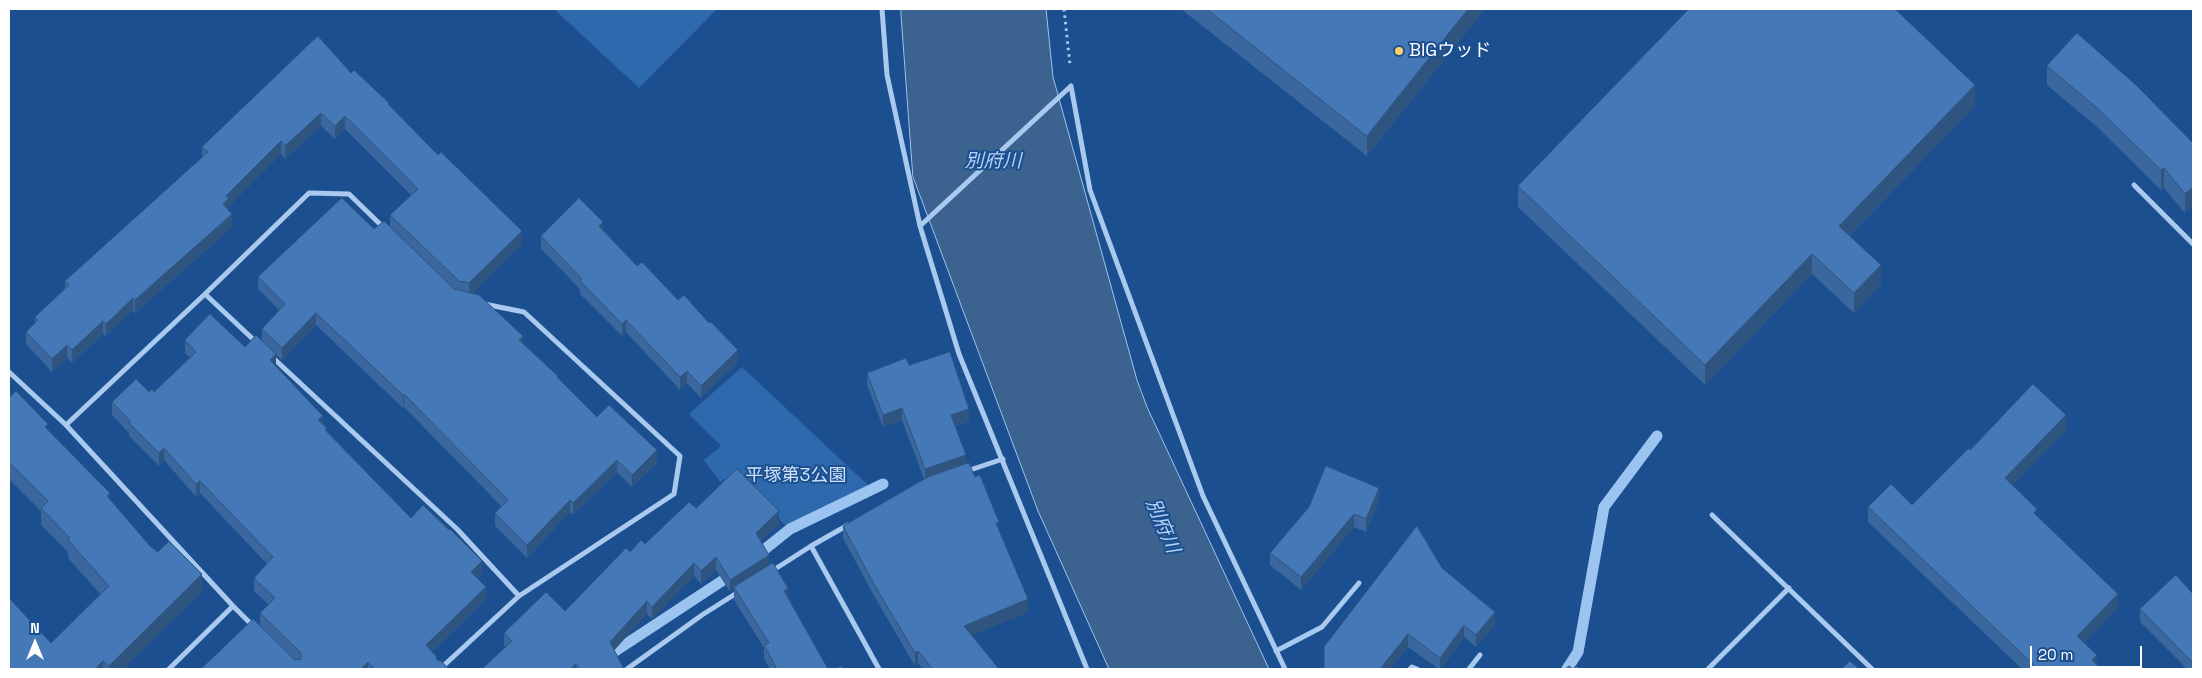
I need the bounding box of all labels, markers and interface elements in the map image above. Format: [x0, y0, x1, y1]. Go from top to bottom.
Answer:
place label: BIGウッド [1409, 40, 1491, 62]
marker: BIGウッド [1393, 45, 1405, 57]
water label: 別府川 [965, 151, 1021, 173]
park label: 平塚第3公園 [746, 465, 846, 487]
water label: 別府川 [1140, 495, 1184, 557]
north arrow [10, 618, 60, 668]
text: N [30, 619, 40, 637]
scale bar [2032, 636, 2144, 668]
text: 20 m [2038, 645, 2073, 664]

